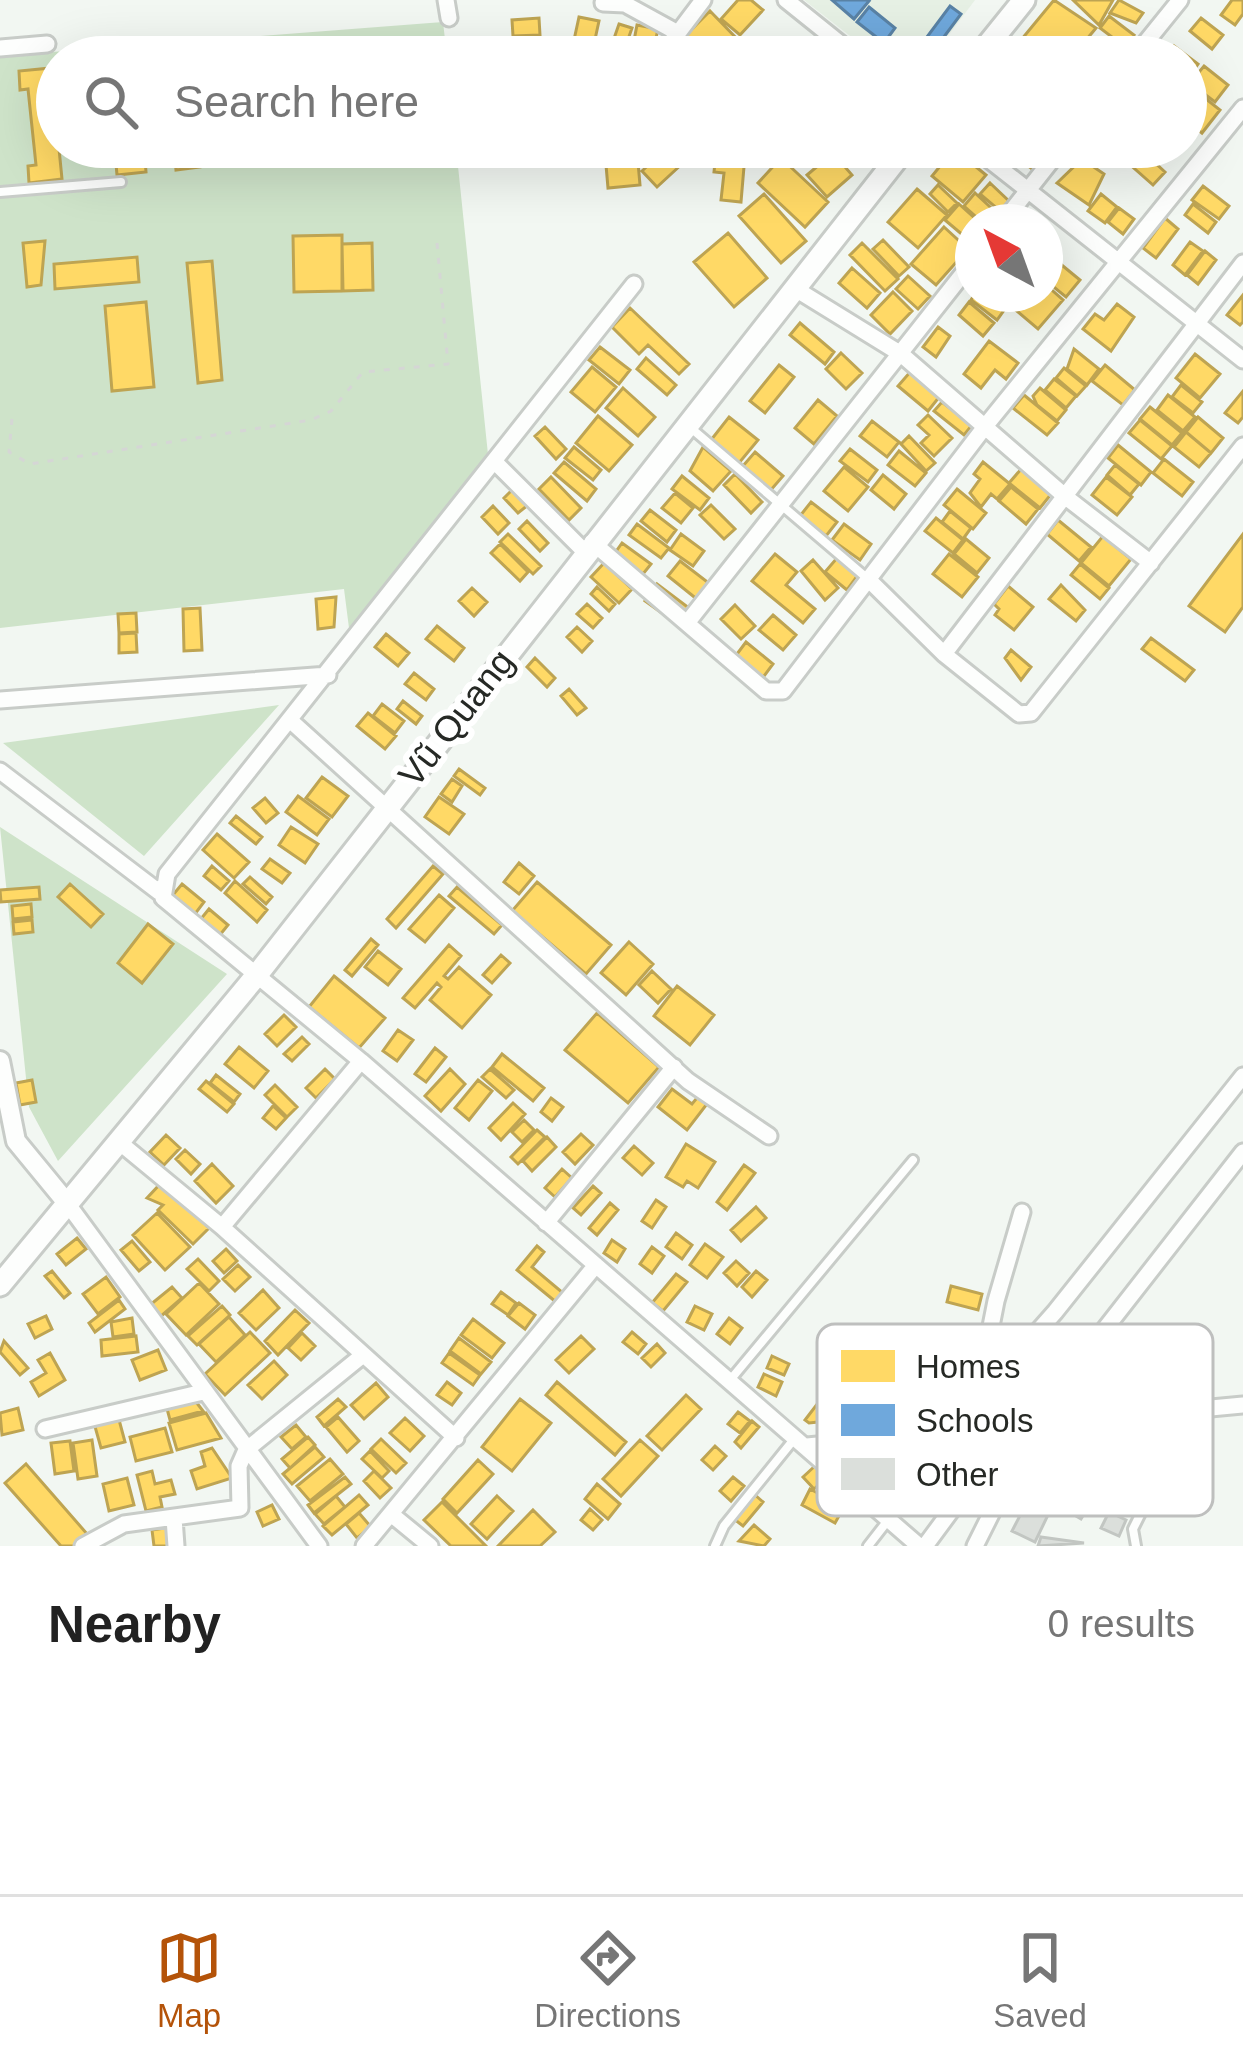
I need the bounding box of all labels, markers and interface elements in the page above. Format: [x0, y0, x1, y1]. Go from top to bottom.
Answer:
search box [36, 36, 1207, 168]
icon: search [78, 69, 144, 135]
text: Search here [174, 76, 419, 127]
north arrow [955, 204, 1063, 312]
street label: Vũ Quang [390, 642, 522, 794]
legend [817, 1324, 1213, 1516]
text: Homes [916, 1348, 1021, 1385]
text: Schools [916, 1402, 1033, 1439]
text: Other [916, 1456, 999, 1493]
text: Nearby [48, 1596, 221, 1653]
text: 0 results [1048, 1602, 1195, 1645]
tab: Map [156, 1925, 222, 2035]
tab: Directions [534, 1925, 681, 2035]
tab: Saved [993, 1925, 1087, 2035]

